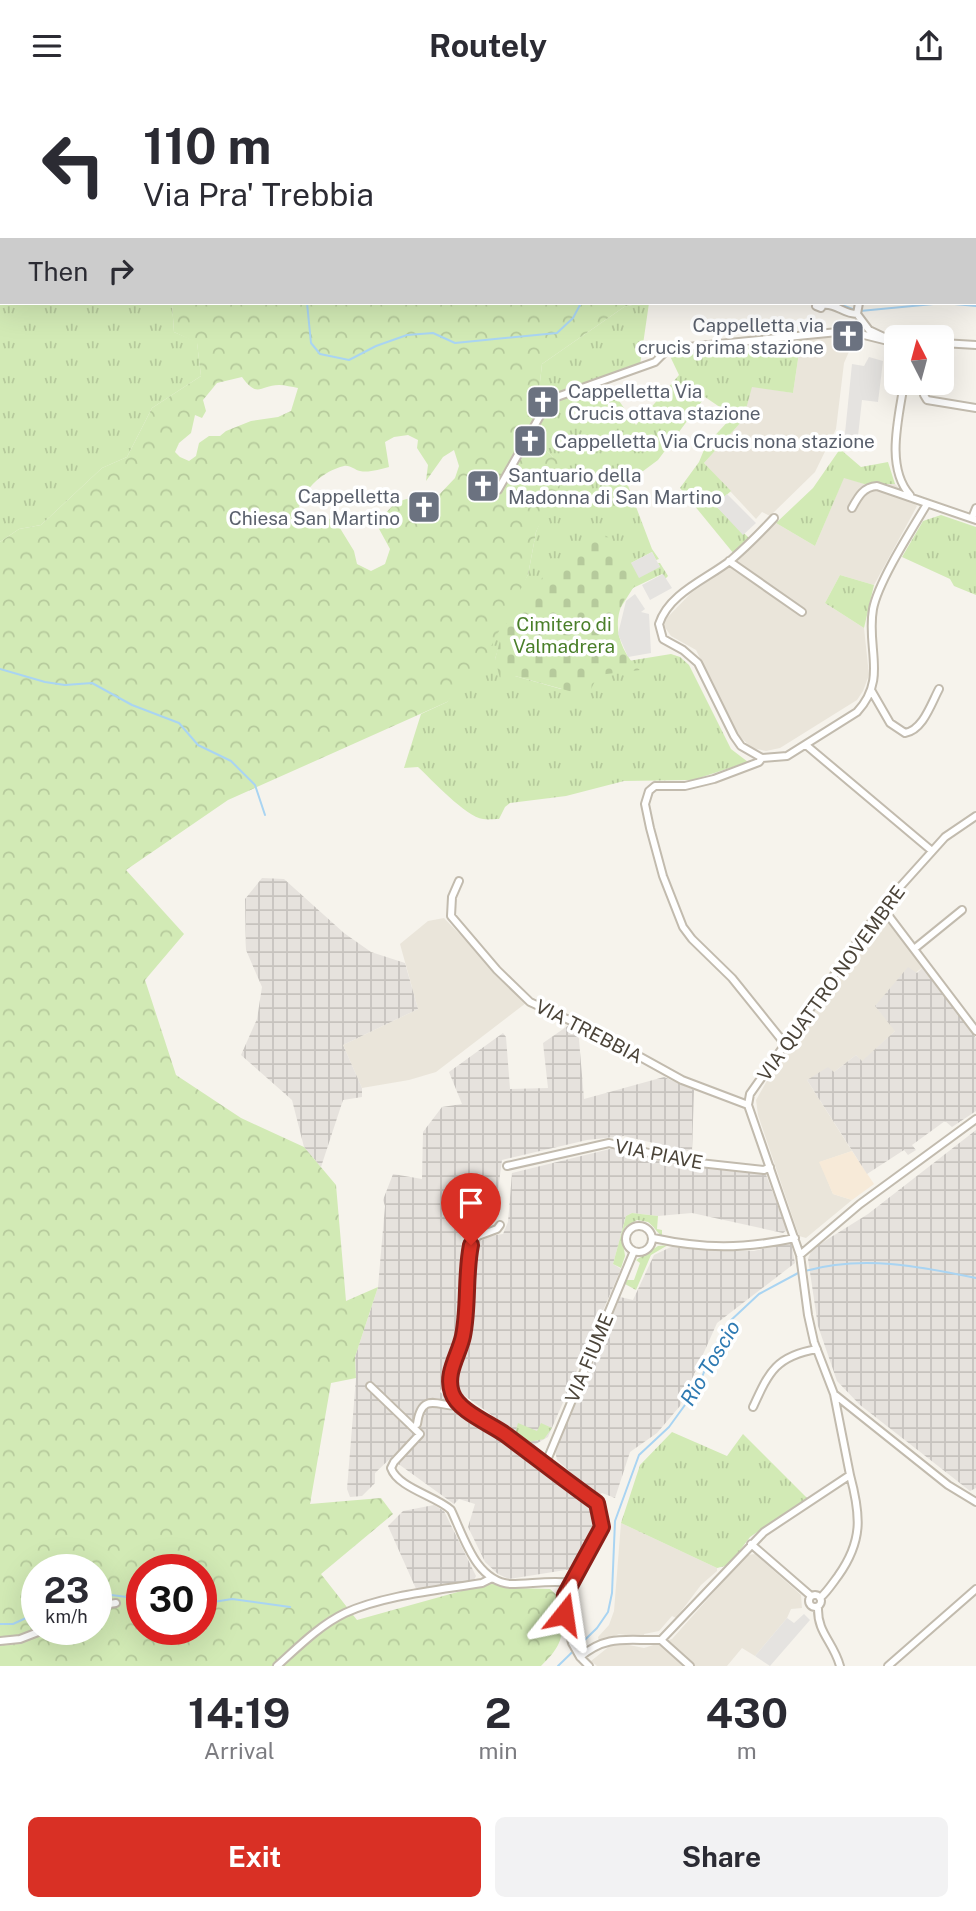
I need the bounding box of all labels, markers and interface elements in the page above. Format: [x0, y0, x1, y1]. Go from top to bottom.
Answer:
icon: menu [28, 27, 66, 65]
text: Routely [429, 27, 547, 64]
icon: share [910, 27, 948, 65]
text: 110 m [143, 117, 271, 175]
icon: left [28, 119, 119, 210]
text: Via Pra' Trebbia [143, 176, 374, 213]
icon: right [102, 252, 140, 290]
text: Then [28, 256, 88, 287]
place label: Cappelletta via crucis prima stazione [638, 314, 824, 358]
church icon: Cappelletta via crucis prima stazione [829, 317, 867, 355]
north arrow [884, 325, 954, 395]
map controls [884, 325, 954, 395]
place label: Cappelletta Via Crucis ottava stazione [568, 380, 761, 424]
church icon: Cappelletta Via Crucis ottava stazione [524, 383, 562, 421]
church icon: Cappelletta Via Crucis nona stazione [511, 422, 549, 460]
place label: Cappelletta Via Crucis nona stazione [554, 430, 875, 452]
place label: Santuario della Madonna di San Martino [508, 464, 722, 508]
church icon: Santuario della Madonna di San Martino [464, 467, 502, 505]
place label: Cappelletta Chiesa San Martino [229, 485, 400, 529]
church icon: Cappelletta Chiesa San Martino [405, 488, 443, 526]
park label: Cimitero di Valmadrera [513, 613, 615, 657]
street label: VIA QUATTRO NOVEMBRE [753, 881, 909, 1085]
street label: VIA TREBBIA [532, 995, 646, 1067]
street label: VIA PIAVE [613, 1135, 705, 1173]
pin [441, 1173, 501, 1245]
icon: arrive [452, 1184, 490, 1222]
street label: VIA FIUME [560, 1310, 618, 1406]
water label: Rio Toscio [675, 1316, 745, 1410]
speed limit sign: 30 [126, 1554, 217, 1645]
text: 23 [44, 1570, 89, 1611]
position arrow [527, 1577, 601, 1651]
text: km/h [45, 1606, 88, 1627]
text: 14:19 [188, 1688, 291, 1737]
text: 2 [485, 1688, 511, 1737]
text: 430 [706, 1688, 788, 1737]
text: Arrival [204, 1737, 275, 1764]
text: min [479, 1737, 518, 1764]
text: m [737, 1737, 757, 1764]
button: Exit [28, 1817, 481, 1897]
button: Share [495, 1817, 948, 1897]

